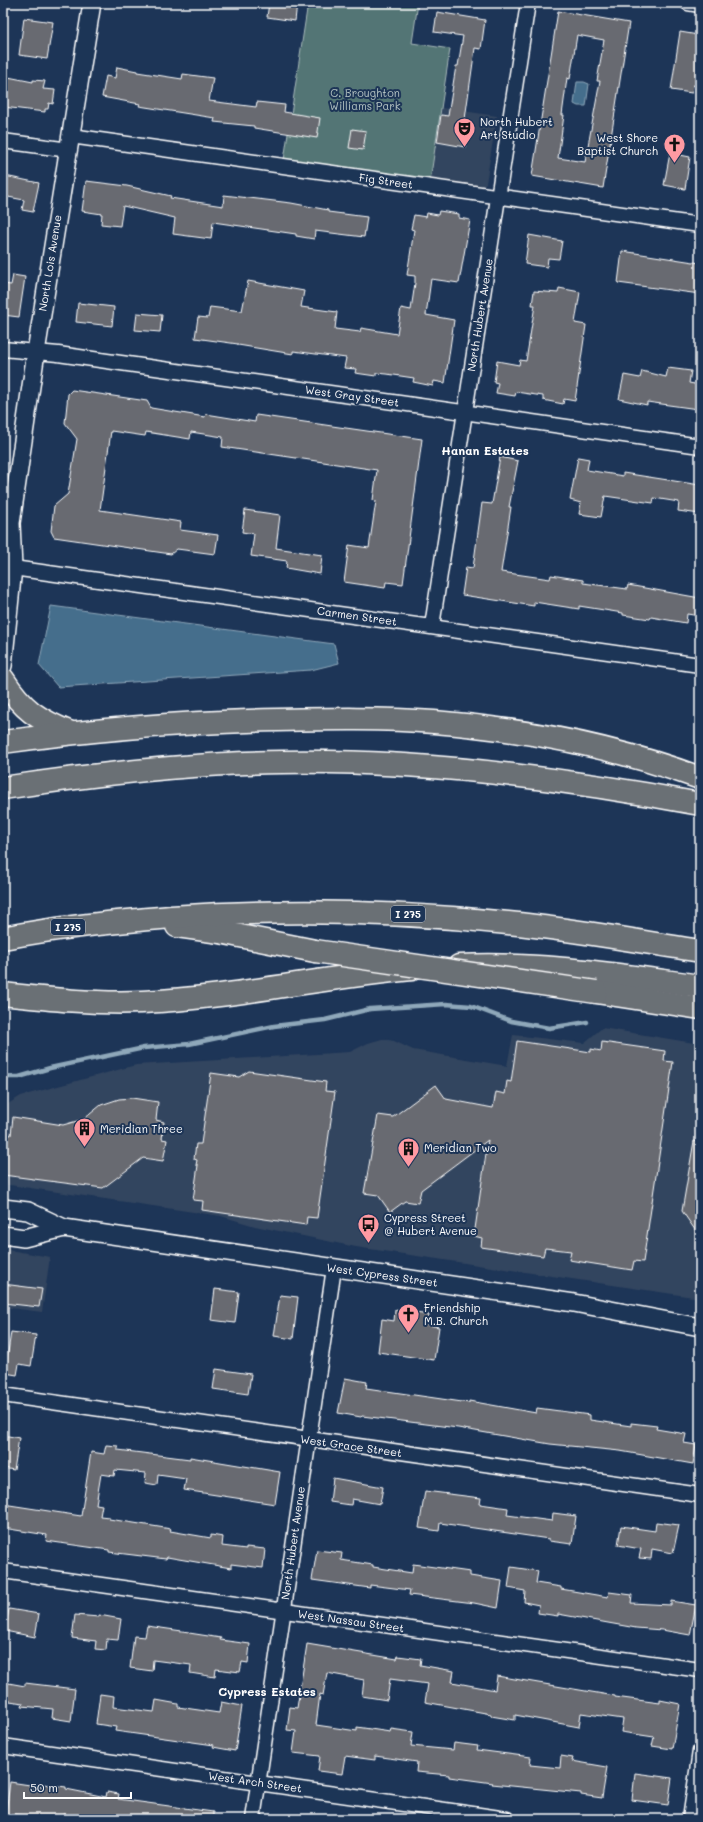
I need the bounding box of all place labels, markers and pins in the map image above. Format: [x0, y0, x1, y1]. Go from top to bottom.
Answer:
place label: North Hubert Art Studio [480, 114, 553, 142]
theatre icon: North Hubert Art Studio [451, 115, 477, 148]
place label: West Shore Baptist Church [577, 130, 658, 158]
church icon: West Shore Baptist Church [661, 131, 687, 164]
building icon: Meridian Three [71, 1116, 97, 1149]
place label: Meridian Three [100, 1121, 183, 1136]
building icon: Meridian Two [396, 1135, 422, 1168]
place label: Meridian Two [424, 1140, 497, 1155]
place label: Cypress Street @ Hubert Avenue [384, 1210, 477, 1238]
bus stop icon: Cypress Street @ Hubert Avenue [355, 1211, 381, 1244]
place label: Friendship M.B. Church [424, 1300, 488, 1328]
church icon: Friendship M.B. Church [395, 1301, 421, 1334]

